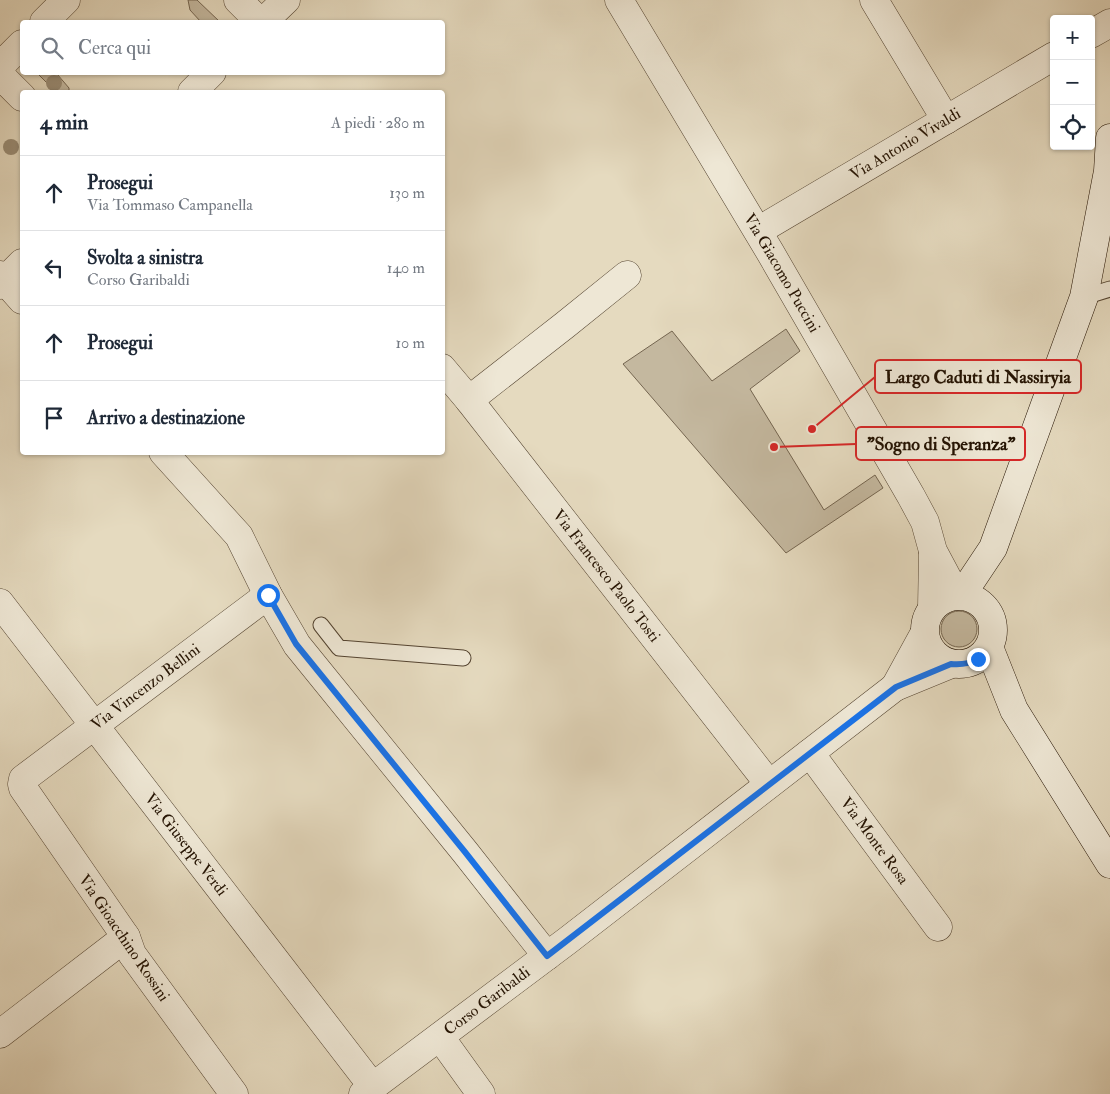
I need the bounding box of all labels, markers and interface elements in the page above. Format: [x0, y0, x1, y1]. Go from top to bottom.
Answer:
map controls [1050, 15, 1095, 150]
button: + [1050, 15, 1095, 60]
search box [20, 20, 445, 75]
icon: search [38, 34, 66, 62]
text: Cerca qui [78, 36, 151, 60]
button: − [1050, 60, 1095, 105]
street label: Via Antonio Vivaldi [846, 103, 964, 184]
button: locate [1050, 105, 1095, 150]
text: 4 min [40, 109, 88, 136]
text: A piedi · 280 m [331, 113, 425, 133]
text: Prosegui [87, 171, 153, 195]
icon: ahead [40, 179, 68, 207]
text: 130 m [389, 183, 425, 203]
text: Via Tommaso Campanella [87, 195, 253, 215]
street label: Via Giacomo Puccini [739, 210, 824, 336]
text: Svolta a sinistra [87, 246, 203, 270]
icon: left [40, 254, 68, 282]
text: 140 m [387, 258, 425, 278]
text: Corso Garibaldi [87, 270, 190, 290]
icon: ahead [40, 329, 68, 357]
text: Prosegui [87, 331, 153, 355]
text: 10 m [395, 333, 425, 353]
callout: Largo Caduti di Nassiryia [875, 360, 1081, 393]
text: Largo Caduti di Nassiryia [885, 366, 1072, 389]
icon: arrive [40, 404, 68, 432]
text: Arrivo a destinazione [87, 406, 245, 430]
callout: "Sogno di Speranza" [856, 427, 1025, 460]
text: "Sogno di Speranza" [867, 433, 1015, 456]
street label: Via Francesco Paolo Tosti [548, 506, 664, 646]
route start [257, 584, 280, 607]
street label: Via Vincenzo Bellini [87, 639, 204, 734]
route end [967, 648, 990, 671]
street label: Via Giuseppe Verdi [140, 789, 232, 900]
street label: Via Monte Rosa [836, 793, 913, 888]
street label: Via Gioacchino Rossini [74, 871, 174, 1005]
street label: Corso Garibaldi [440, 962, 534, 1040]

